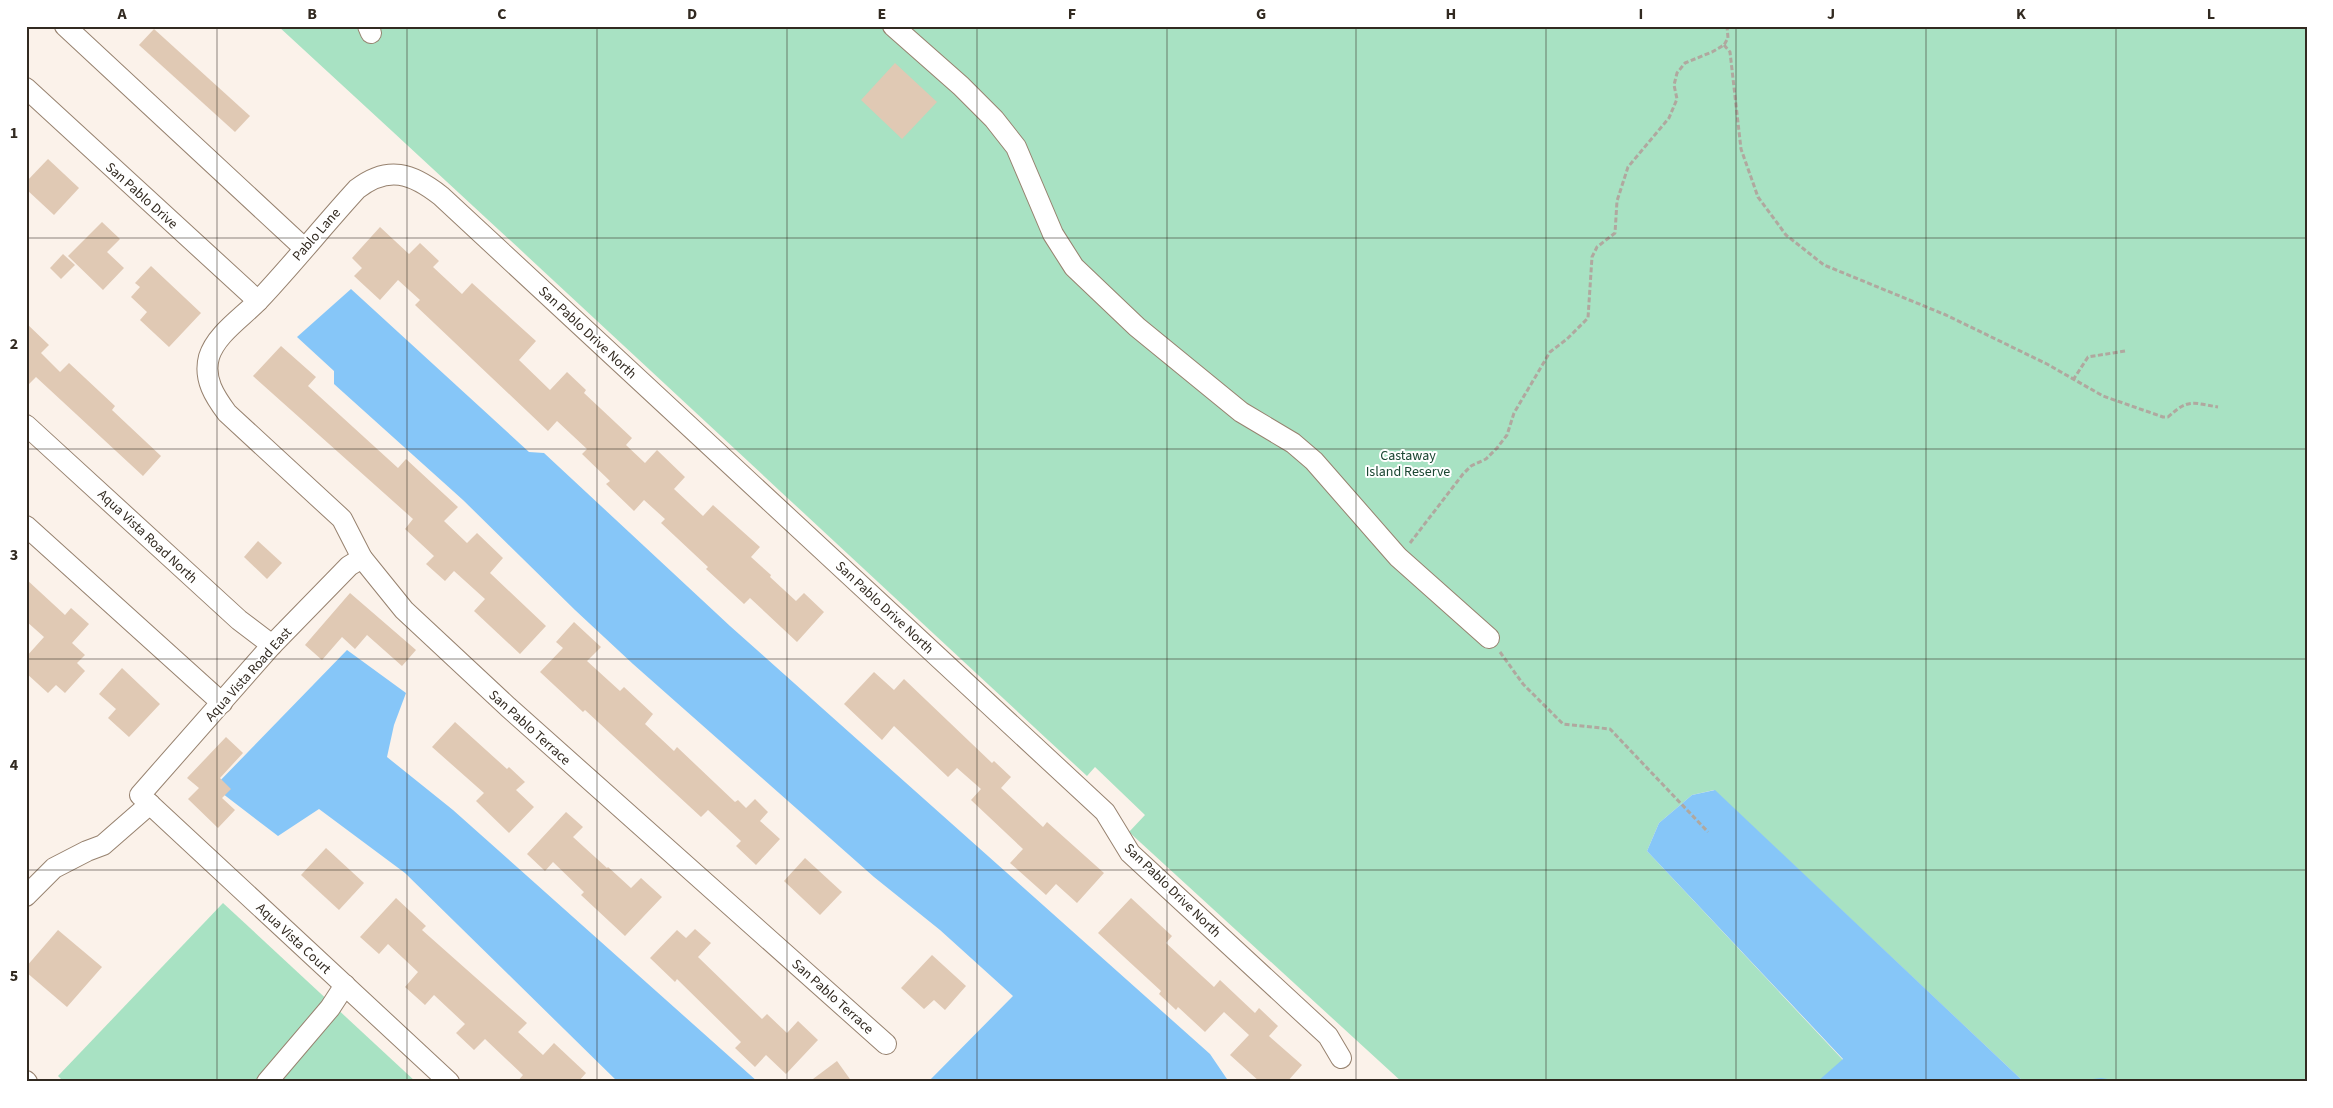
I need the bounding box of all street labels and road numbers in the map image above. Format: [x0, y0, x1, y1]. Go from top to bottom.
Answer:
street label: San Pablo Drive [101, 158, 182, 234]
street label: Pablo Lane [288, 204, 346, 266]
street label: San Pablo Drive North [534, 282, 641, 384]
street label: Aqua Vista Road North [93, 485, 202, 588]
street label: San Pablo Drive North [831, 557, 938, 659]
street label: Aqua Vista Road East [201, 623, 297, 726]
street label: San Pablo Terrace [484, 685, 575, 770]
street label: San Pablo Drive North [1119, 839, 1225, 942]
street label: Aqua Vista Court [251, 899, 335, 979]
street label: San Pablo Terrace [787, 954, 878, 1039]

